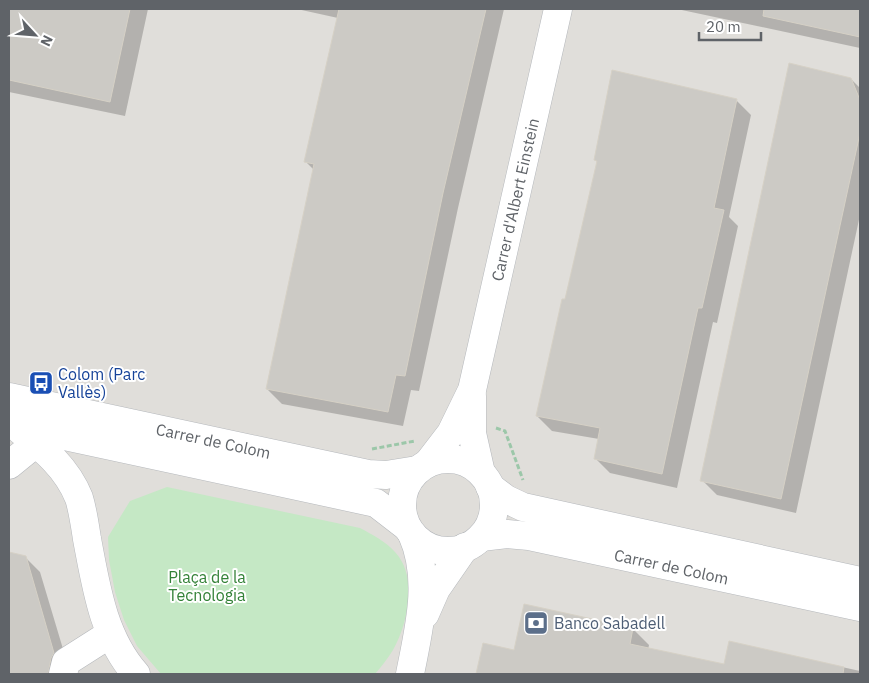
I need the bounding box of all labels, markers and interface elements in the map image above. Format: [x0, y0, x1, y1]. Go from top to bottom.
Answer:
north arrow [10, 10, 60, 60]
scale bar [699, 10, 762, 42]
text: 20 m [706, 17, 741, 36]
text: N [36, 32, 57, 49]
street label: Carrer d'Albert Einstein [487, 116, 543, 283]
place label: Colom (Parc Vallès) [58, 364, 145, 402]
bus stop icon: Colom (Parc Vallès) [28, 370, 54, 396]
street label: Carrer de Colom [154, 419, 272, 463]
street label: Carrer de Colom [612, 545, 731, 589]
park label: Plaça de la Tecnologia [168, 567, 246, 605]
bank icon: Banco Sabadell [523, 610, 549, 636]
place label: Banco Sabadell [554, 613, 665, 633]

